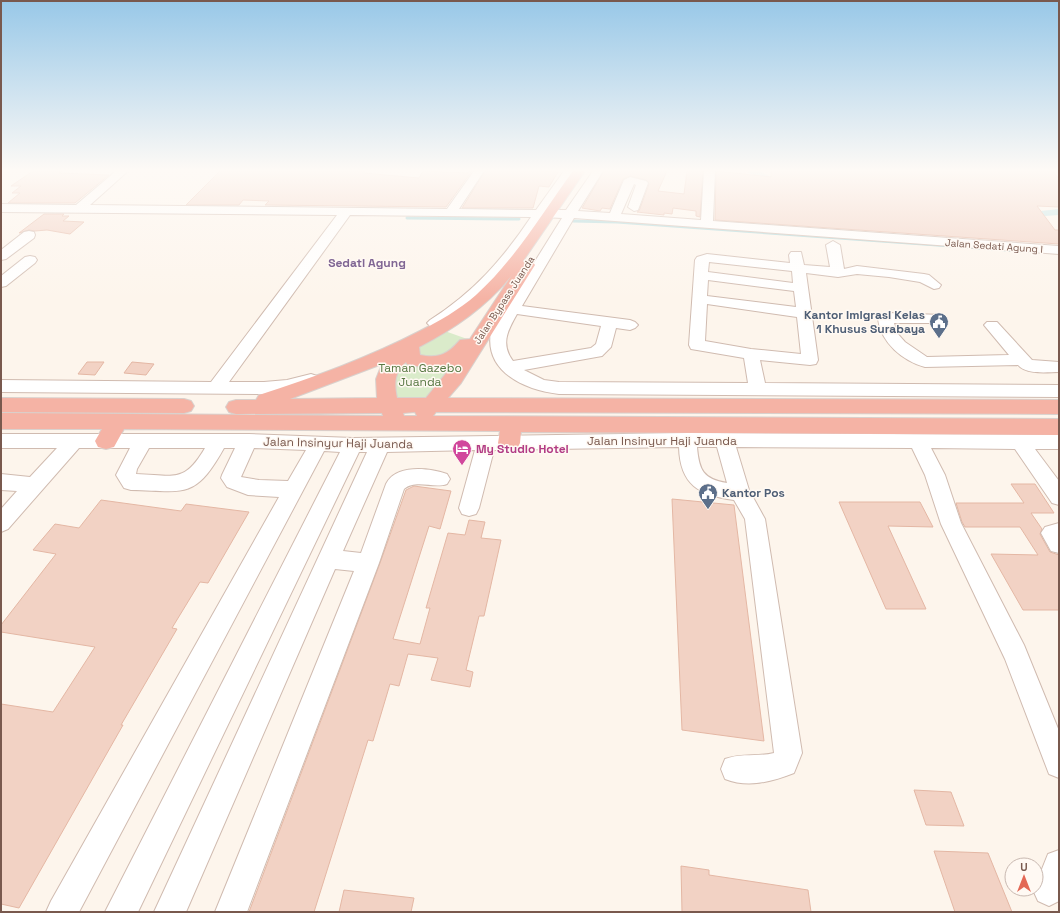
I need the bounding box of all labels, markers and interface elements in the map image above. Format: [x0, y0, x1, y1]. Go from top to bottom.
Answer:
street label: Jalan Sedati Agung I [945, 236, 1043, 256]
street label: Jalan Bypass Juanda [471, 253, 537, 346]
district label: Sedati Agung [328, 255, 406, 271]
place label: Kantor Imigrasi Kelas 1 Khusus Surabaya [804, 307, 925, 337]
public building icon: Kantor Imigrasi Kelas 1 Khusus Surabaya [928, 311, 950, 339]
park label: Taman Gazebo Juanda [378, 360, 462, 390]
street label: Jalan Insinyur Haji Juanda [587, 433, 737, 449]
street label: Jalan Insinyur Haji Juanda [263, 434, 413, 452]
hotel icon: My Studio Hotel [451, 438, 473, 466]
place label: My Studio Hotel [476, 441, 569, 457]
public building icon: Kantor Pos [697, 482, 719, 510]
place label: Kantor Pos [722, 485, 785, 501]
north arrow [1004, 857, 1044, 897]
text: U [1020, 860, 1028, 874]

